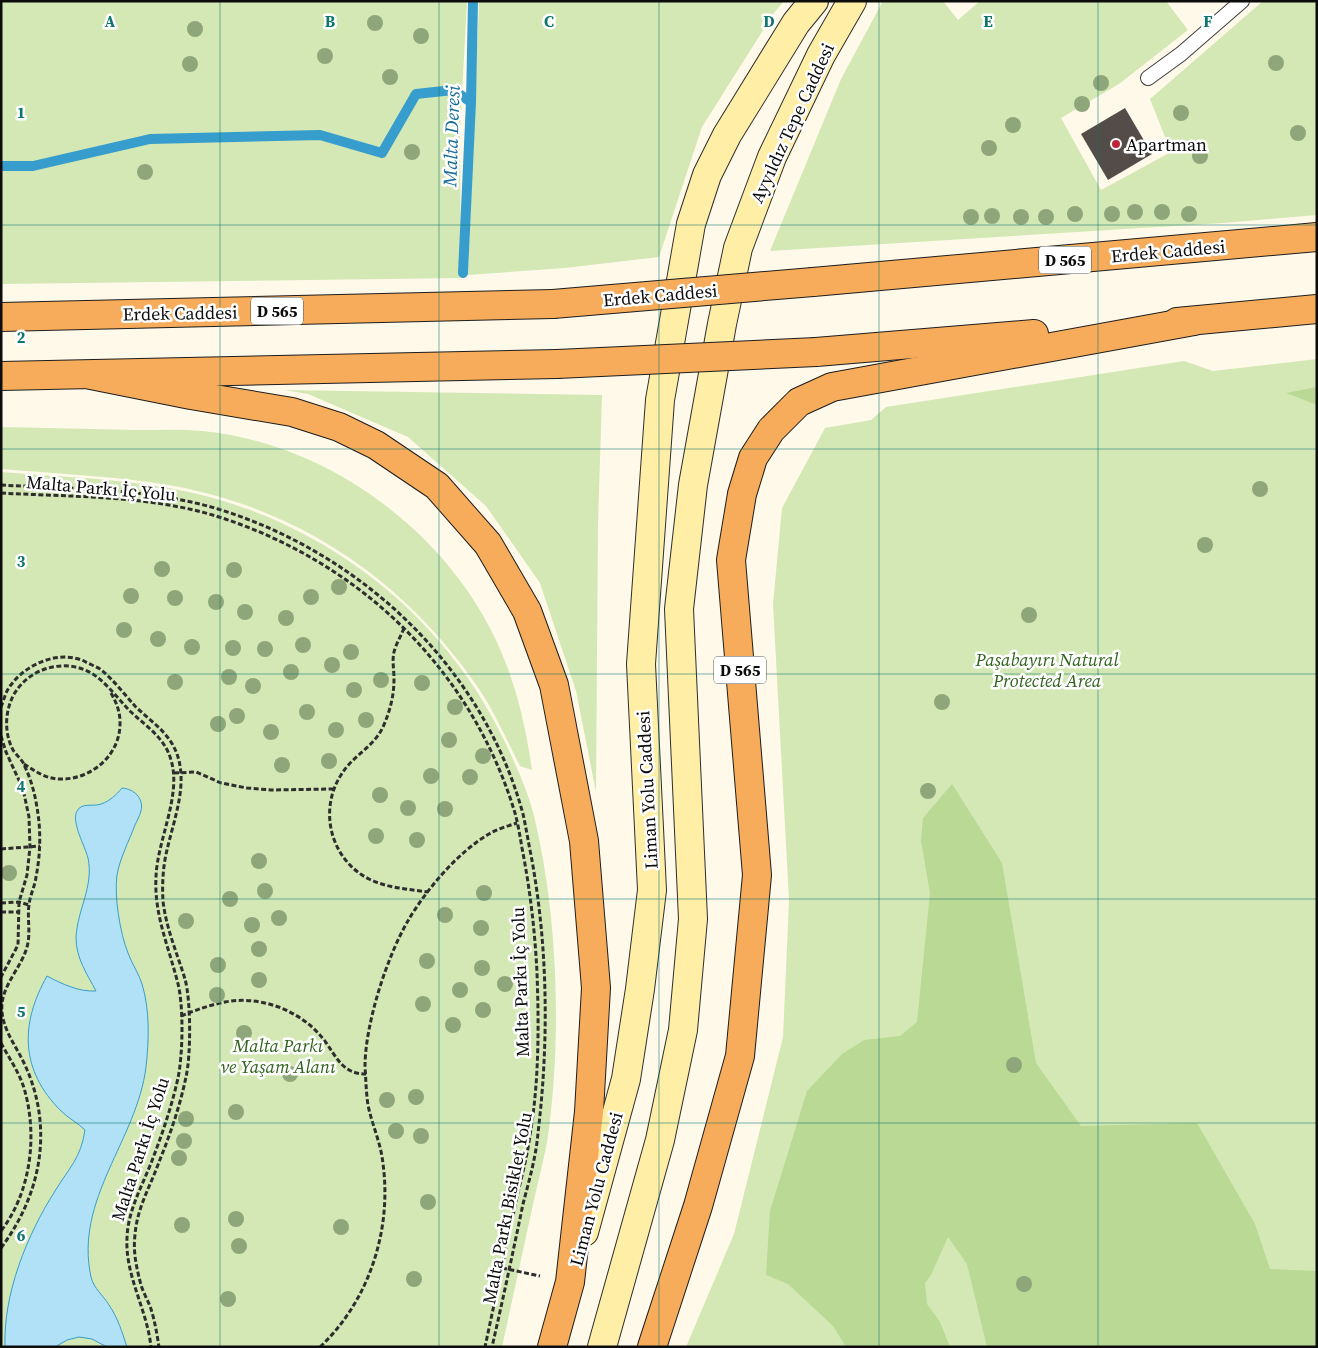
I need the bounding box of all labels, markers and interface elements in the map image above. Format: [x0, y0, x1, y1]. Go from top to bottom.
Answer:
text: A [105, 10, 116, 32]
text: B [325, 10, 336, 32]
text: C [544, 10, 554, 32]
text: D [763, 10, 775, 32]
text: E [983, 10, 993, 32]
text: F [1203, 10, 1213, 32]
street label: Ayyıldız Tepe Caddesi [744, 39, 840, 207]
water label: Malta Deresi [436, 85, 466, 188]
text: 1 [17, 101, 25, 123]
place label: Apartman [1126, 132, 1207, 157]
marker: Apartman [1110, 138, 1122, 150]
street label: Erdek Caddesi [1110, 234, 1226, 268]
road number: D 565 [1039, 246, 1091, 274]
street label: Erdek Caddesi [602, 278, 718, 312]
road number: D 565 [251, 298, 303, 324]
street label: Erdek Caddesi [122, 299, 238, 327]
text: 2 [17, 326, 26, 348]
street label: Malta Parkı İç Yolu [25, 469, 177, 507]
text: 3 [17, 550, 26, 572]
park label: Paşabayırı Natural Protected Area [975, 647, 1119, 693]
road number: D 565 [714, 656, 766, 684]
street label: Liman Yolu Caddesi [630, 710, 664, 870]
text: 4 [17, 775, 26, 797]
street label: Malta Parkı İç Yolu [505, 907, 535, 1057]
text: 5 [17, 1000, 26, 1022]
park label: Malta Parkı ve Yaşam Alanı [220, 1033, 336, 1079]
street label: Malta Parkı İç Yolu [105, 1074, 175, 1224]
street label: Liman Yolu Caddesi [563, 1109, 629, 1269]
street label: Malta Parkı Bisiklet Yolu [476, 1110, 538, 1306]
text: 6 [17, 1224, 26, 1246]

